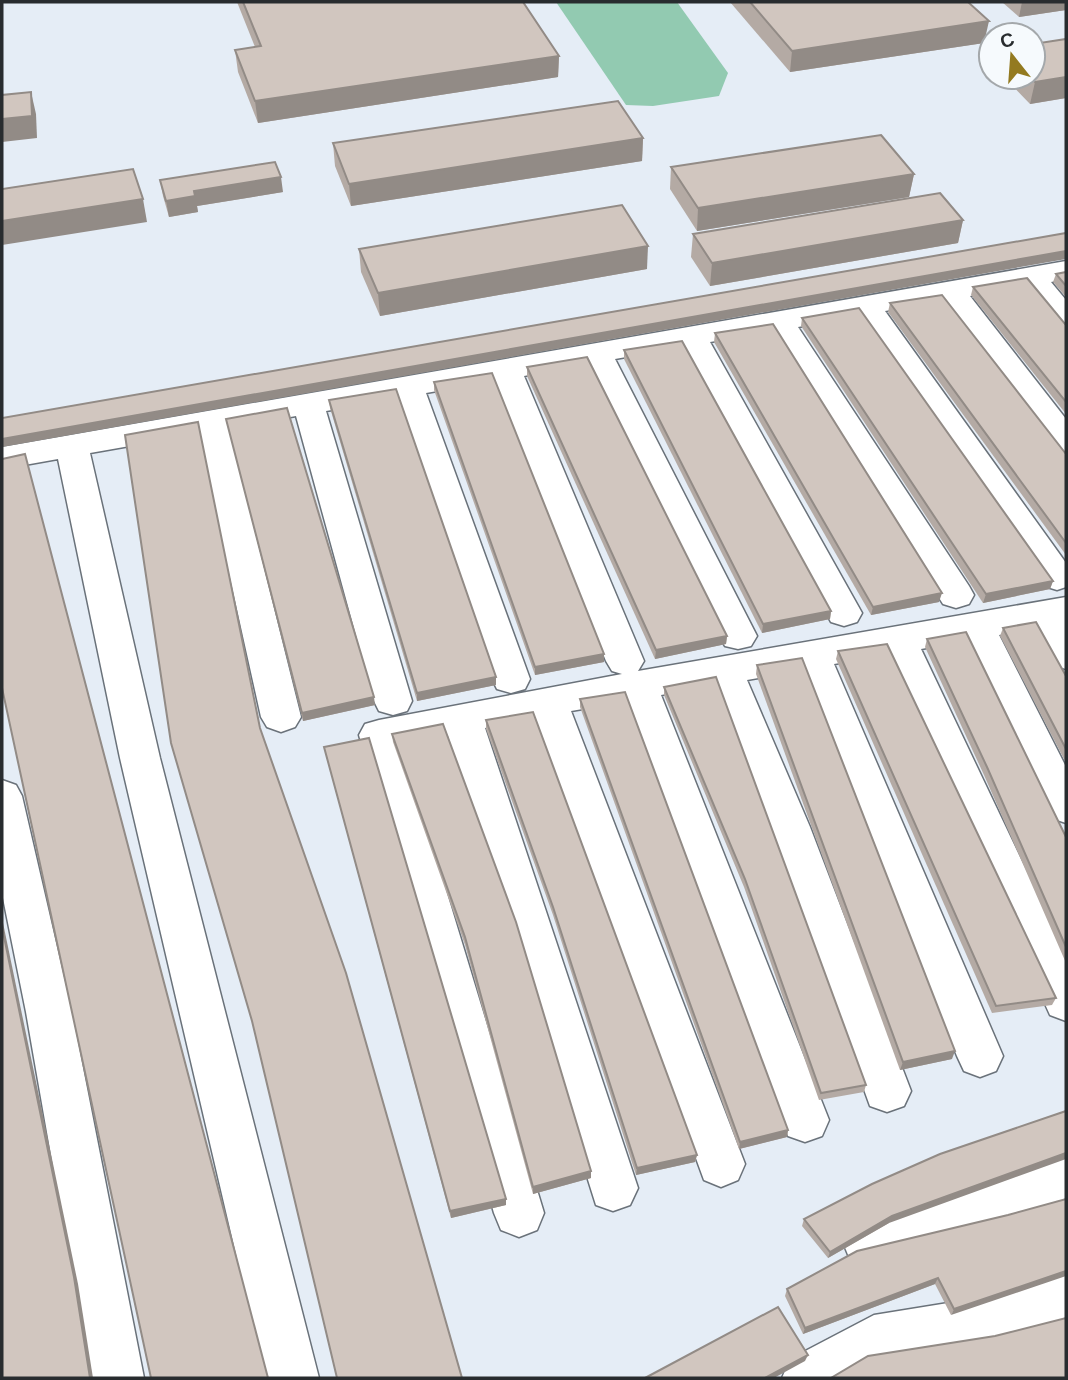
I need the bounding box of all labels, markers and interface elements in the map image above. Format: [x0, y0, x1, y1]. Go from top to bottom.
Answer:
north arrow [977, 21, 1047, 91]
text: С [998, 28, 1017, 52]

